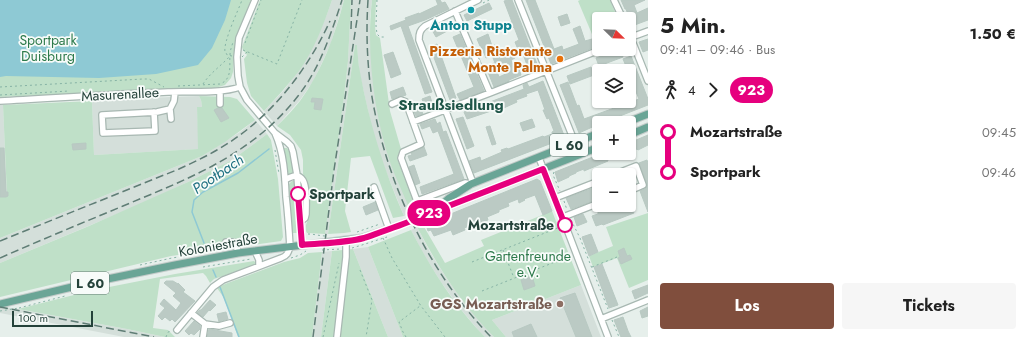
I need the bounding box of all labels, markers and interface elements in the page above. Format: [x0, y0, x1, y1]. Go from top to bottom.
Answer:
marker: Anton Stupp [466, 5, 476, 15]
text: 5 Min. [660, 9, 726, 41]
north arrow [592, 12, 636, 56]
map controls [592, 12, 636, 212]
place label: Anton Stupp [429, 15, 512, 35]
text: 1.50 € [970, 23, 1016, 45]
park label: Sportpark Duisburg [19, 30, 77, 66]
text: 09:41 – 09:46 · Bus [660, 40, 775, 59]
place label: Pizzeria Ristorante Monte Palma [429, 41, 552, 77]
marker: Pizzeria Ristorante Monte Palma [555, 54, 565, 64]
button: layers [592, 64, 636, 108]
icon: walk [660, 79, 682, 101]
icon: forward [702, 79, 724, 101]
text: 923 [738, 80, 765, 100]
text: 4 [688, 81, 696, 100]
street label: Masurenallee [81, 82, 159, 106]
district label: Straußsiedlung [398, 94, 504, 116]
button: + [592, 116, 636, 160]
text: Mozartstraße [690, 121, 782, 143]
text: 09:45 [982, 123, 1016, 142]
road number: L 60 [550, 134, 588, 156]
water label: Pootbach [188, 149, 248, 199]
text: Sportpark [690, 161, 761, 183]
text: 09:46 [982, 163, 1016, 182]
button: − [592, 168, 636, 212]
place label: Sportpark [309, 184, 375, 204]
marker: Sportpark [290, 186, 306, 202]
line badge: 923 [406, 200, 452, 226]
text: 923 [415, 203, 443, 223]
place label: Mozartstraße [468, 215, 554, 235]
marker: Mozartstraße [557, 217, 573, 233]
street label: Koloniestraße [177, 228, 259, 262]
park label: Gartenfreunde e.V. [485, 246, 571, 282]
road number: L 60 [71, 272, 109, 294]
button: Los [660, 283, 834, 329]
button: Tickets [842, 283, 1016, 329]
place label: GGS Mozartstraße [430, 294, 552, 314]
marker: GGS Mozartstraße [555, 299, 565, 309]
scale bar [12, 309, 93, 328]
text: 100 m [18, 310, 48, 326]

